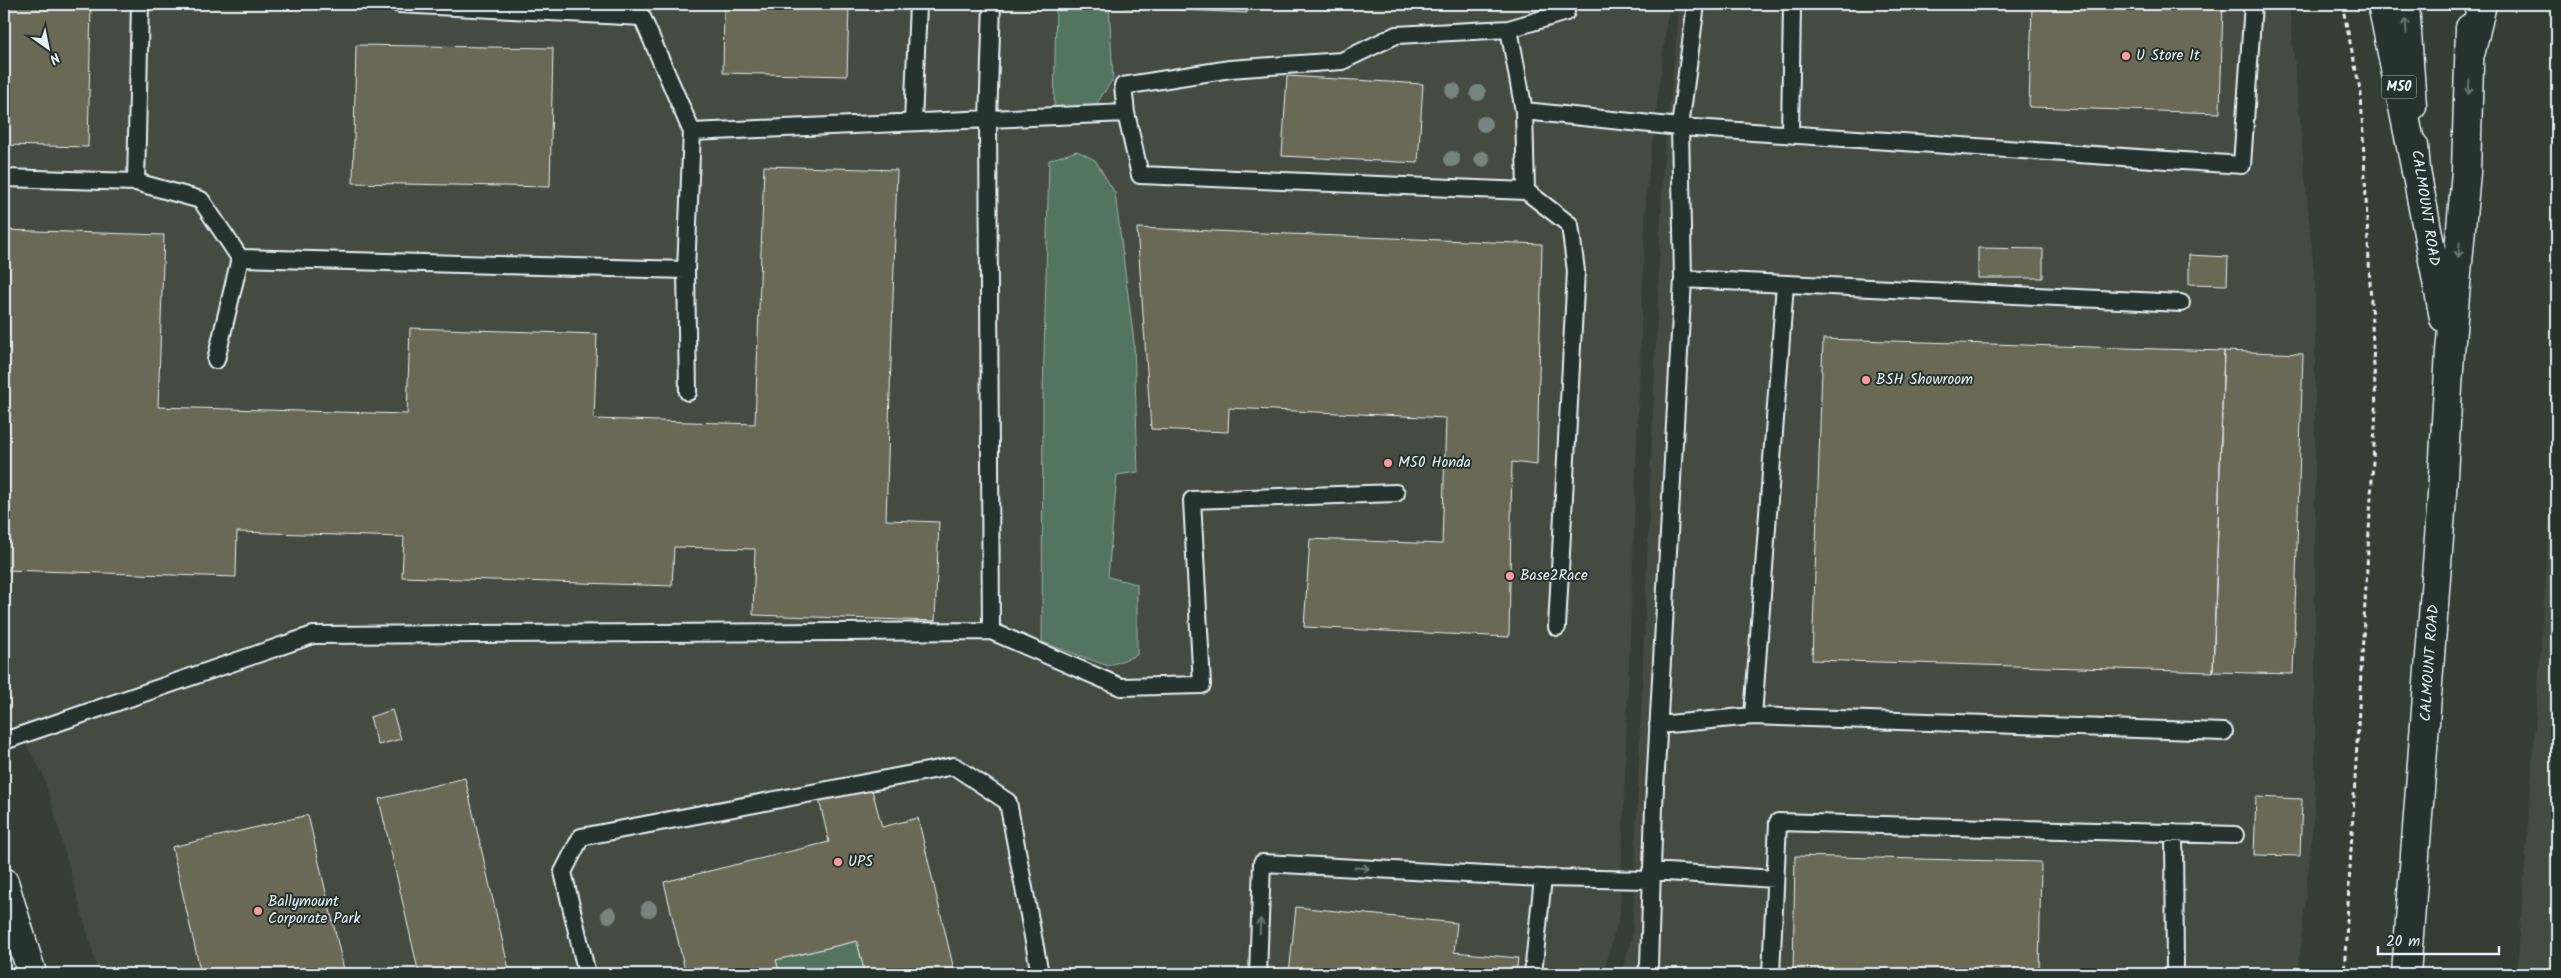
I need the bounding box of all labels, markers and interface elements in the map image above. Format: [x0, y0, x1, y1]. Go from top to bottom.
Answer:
one-way arrow [2402, 19, 2411, 35]
north arrow [22, 22, 72, 72]
place label: U Store It [2136, 44, 2200, 68]
text: N [45, 46, 64, 70]
marker: U Store It [2120, 50, 2132, 62]
road number: M50 [2382, 75, 2416, 98]
one-way arrow [2465, 79, 2474, 95]
street label: CALMOUNT ROAD [2404, 148, 2446, 268]
one-way arrow [2454, 241, 2464, 257]
place label: BSH Showroom [1876, 368, 1973, 392]
marker: BSH Showroom [1860, 374, 1872, 386]
place label: M50 Honda [1398, 451, 1471, 475]
marker: M50 Honda [1382, 457, 1394, 469]
place label: Base2Race [1520, 564, 1588, 588]
marker: Base2Race [1504, 570, 1516, 582]
street label: CALMOUNT ROAD [2414, 603, 2446, 722]
place label: UPS [848, 850, 873, 874]
marker: UPS [832, 856, 844, 868]
one-way arrow [1354, 864, 1370, 873]
place label: Ballymount Corporate Park [268, 890, 361, 931]
marker: Ballymount Corporate Park [252, 905, 264, 917]
one-way arrow [1255, 918, 1265, 934]
scale bar [2378, 923, 2500, 955]
text: 20 m [2386, 930, 2420, 954]

